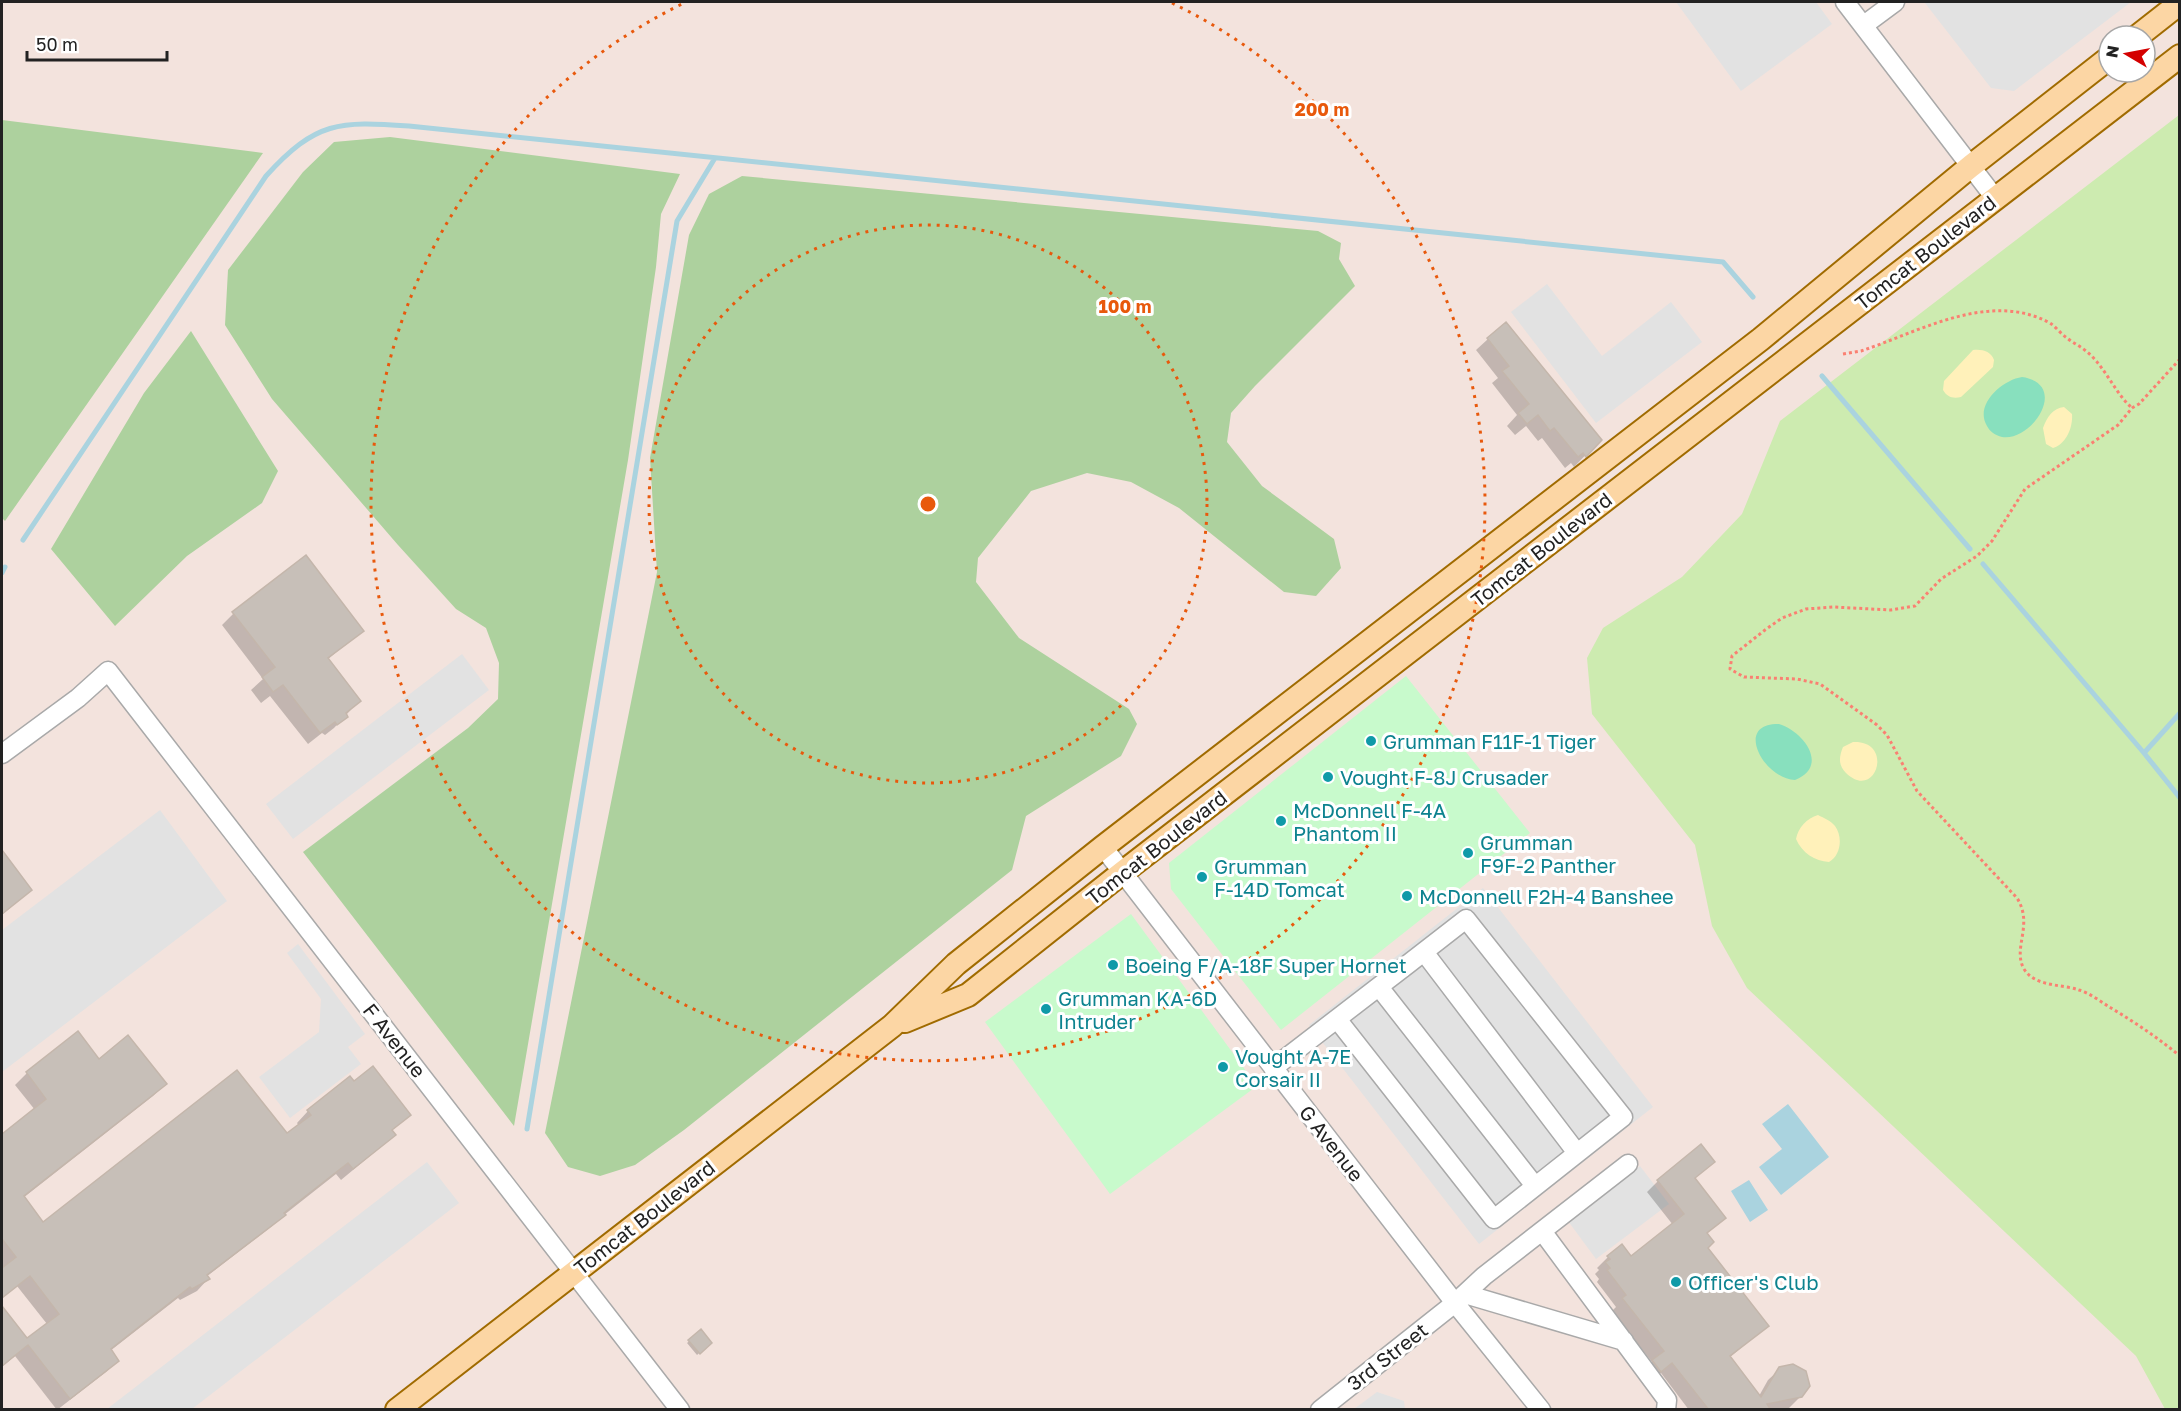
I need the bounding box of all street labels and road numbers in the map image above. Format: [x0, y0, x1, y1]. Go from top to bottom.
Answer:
street label: Tomcat Boulevard [1850, 190, 2000, 314]
street label: Tomcat Boulevard [1466, 487, 1616, 611]
street label: Tomcat Boulevard [1081, 785, 1231, 909]
street label: F Avenue [359, 998, 431, 1082]
street label: G Avenue [1295, 1100, 1369, 1186]
street label: Tomcat Boulevard [569, 1155, 719, 1279]
street label: 3rd Street [1342, 1317, 1432, 1395]

